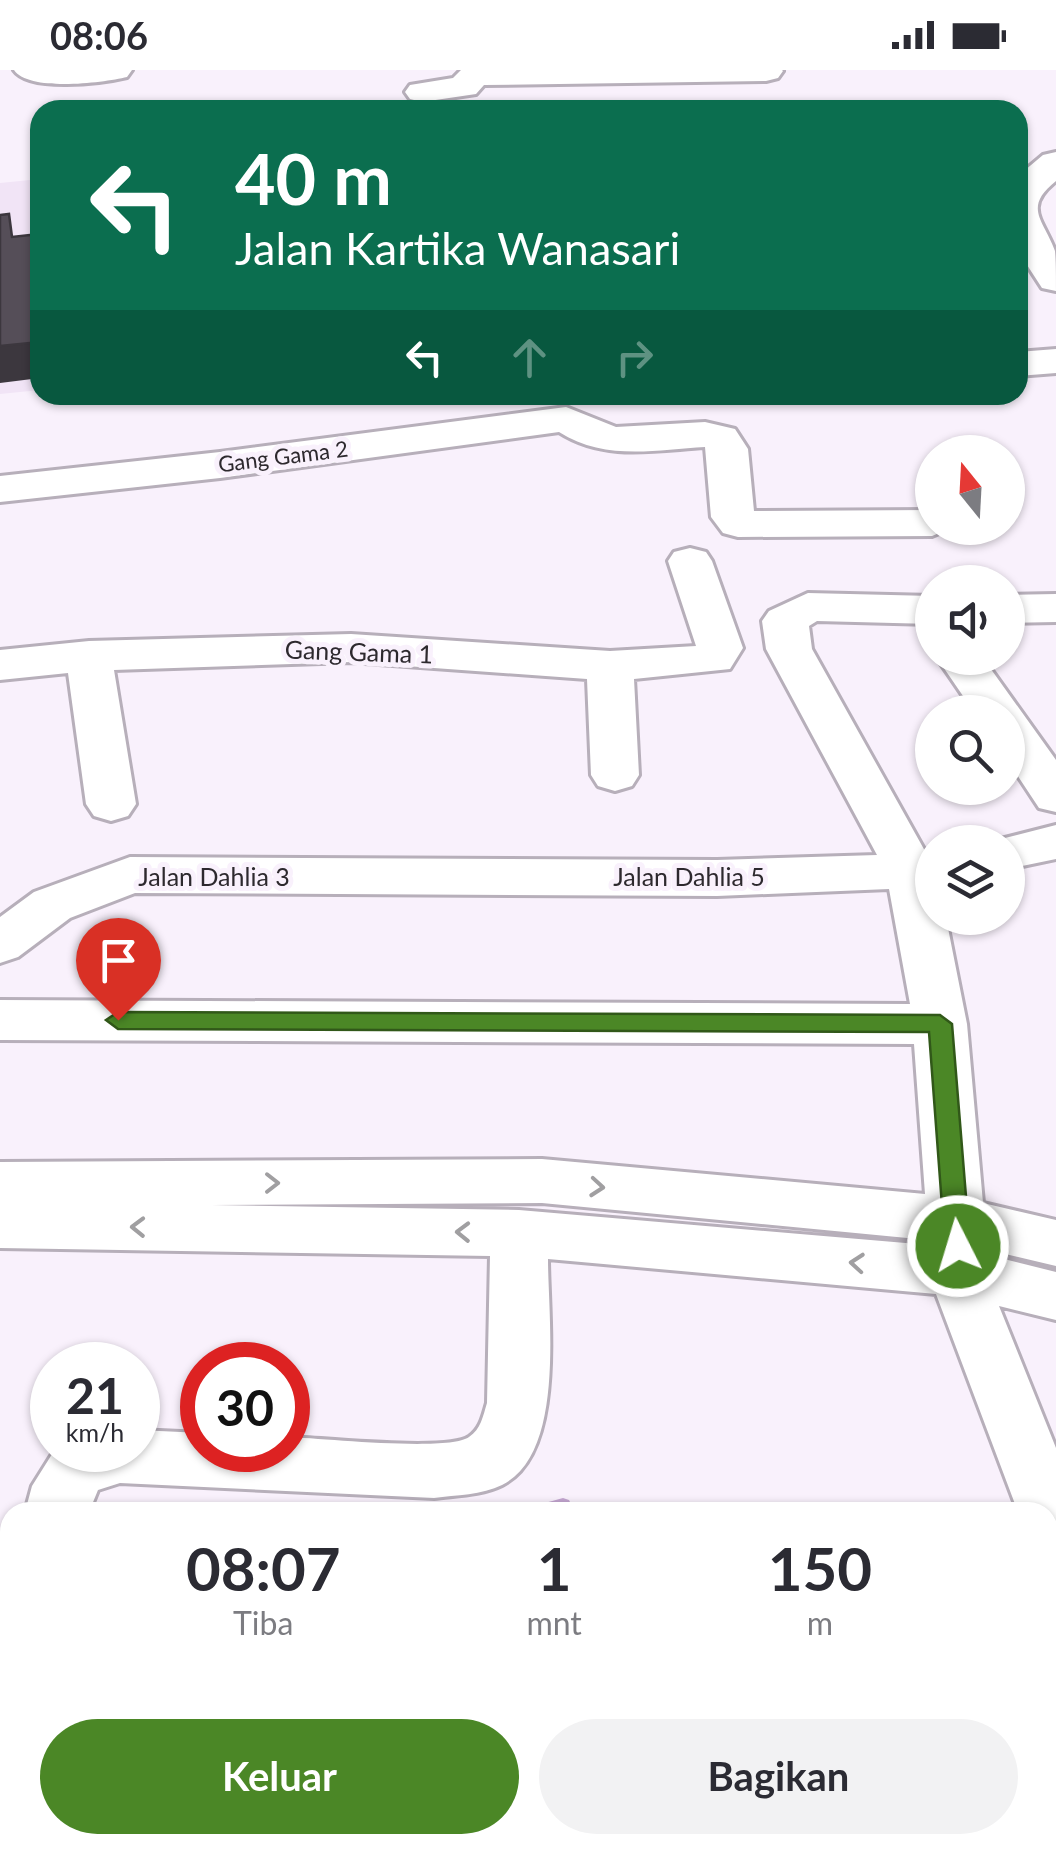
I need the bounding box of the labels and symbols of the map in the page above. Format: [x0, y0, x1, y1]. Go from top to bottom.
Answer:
street label: Gang Gama 2 [217, 435, 349, 477]
north arrow [915, 435, 1025, 545]
street label: Gang Gama 1 [284, 633, 434, 669]
street label: Jalan Dahlia 3 [138, 861, 290, 891]
street label: Jalan Dahlia 5 [613, 861, 765, 891]
pin [76, 918, 161, 1021]
one-way arrow [266, 1172, 281, 1194]
one-way arrow [590, 1175, 606, 1197]
position arrow [906, 1194, 1010, 1298]
one-way arrow [130, 1216, 146, 1238]
one-way arrow [455, 1222, 471, 1243]
one-way arrow [848, 1253, 864, 1275]
speed limit sign: 30 [180, 1342, 310, 1472]

